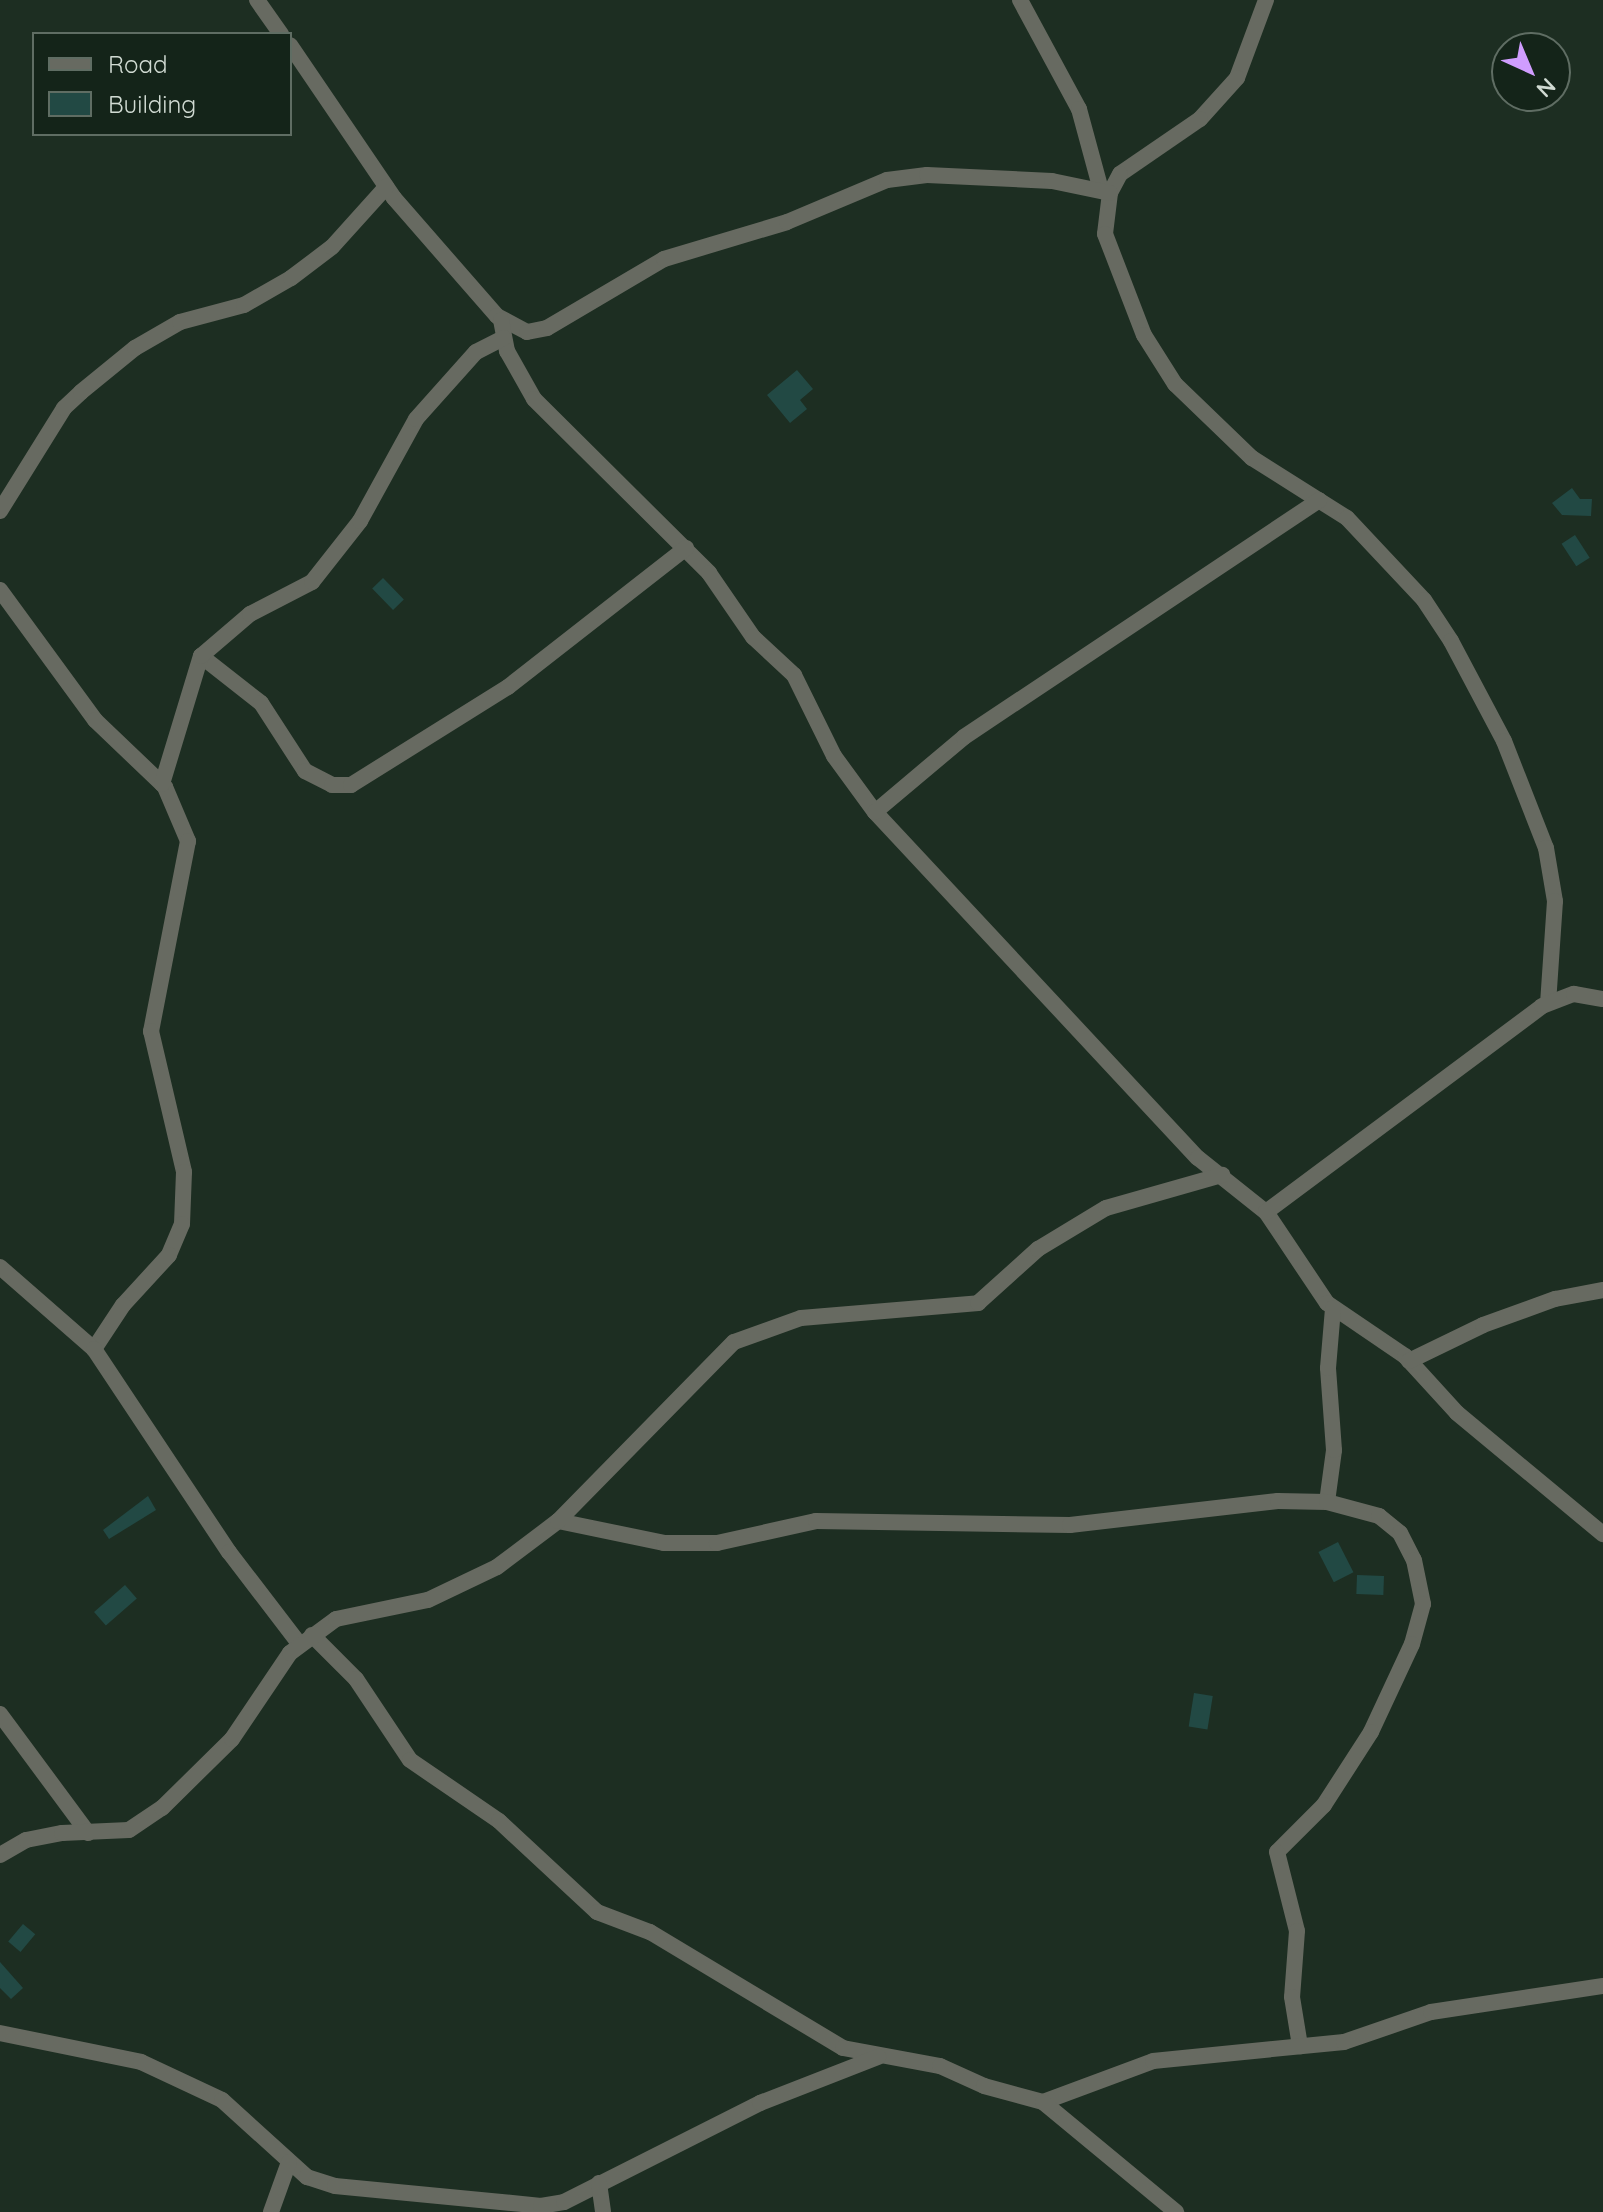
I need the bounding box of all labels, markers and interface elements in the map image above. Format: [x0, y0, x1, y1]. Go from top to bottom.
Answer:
legend [32, 32, 292, 136]
north arrow [1491, 32, 1571, 112]
text: Road [108, 49, 168, 79]
text: N [1531, 72, 1562, 104]
text: Building [108, 89, 196, 119]

